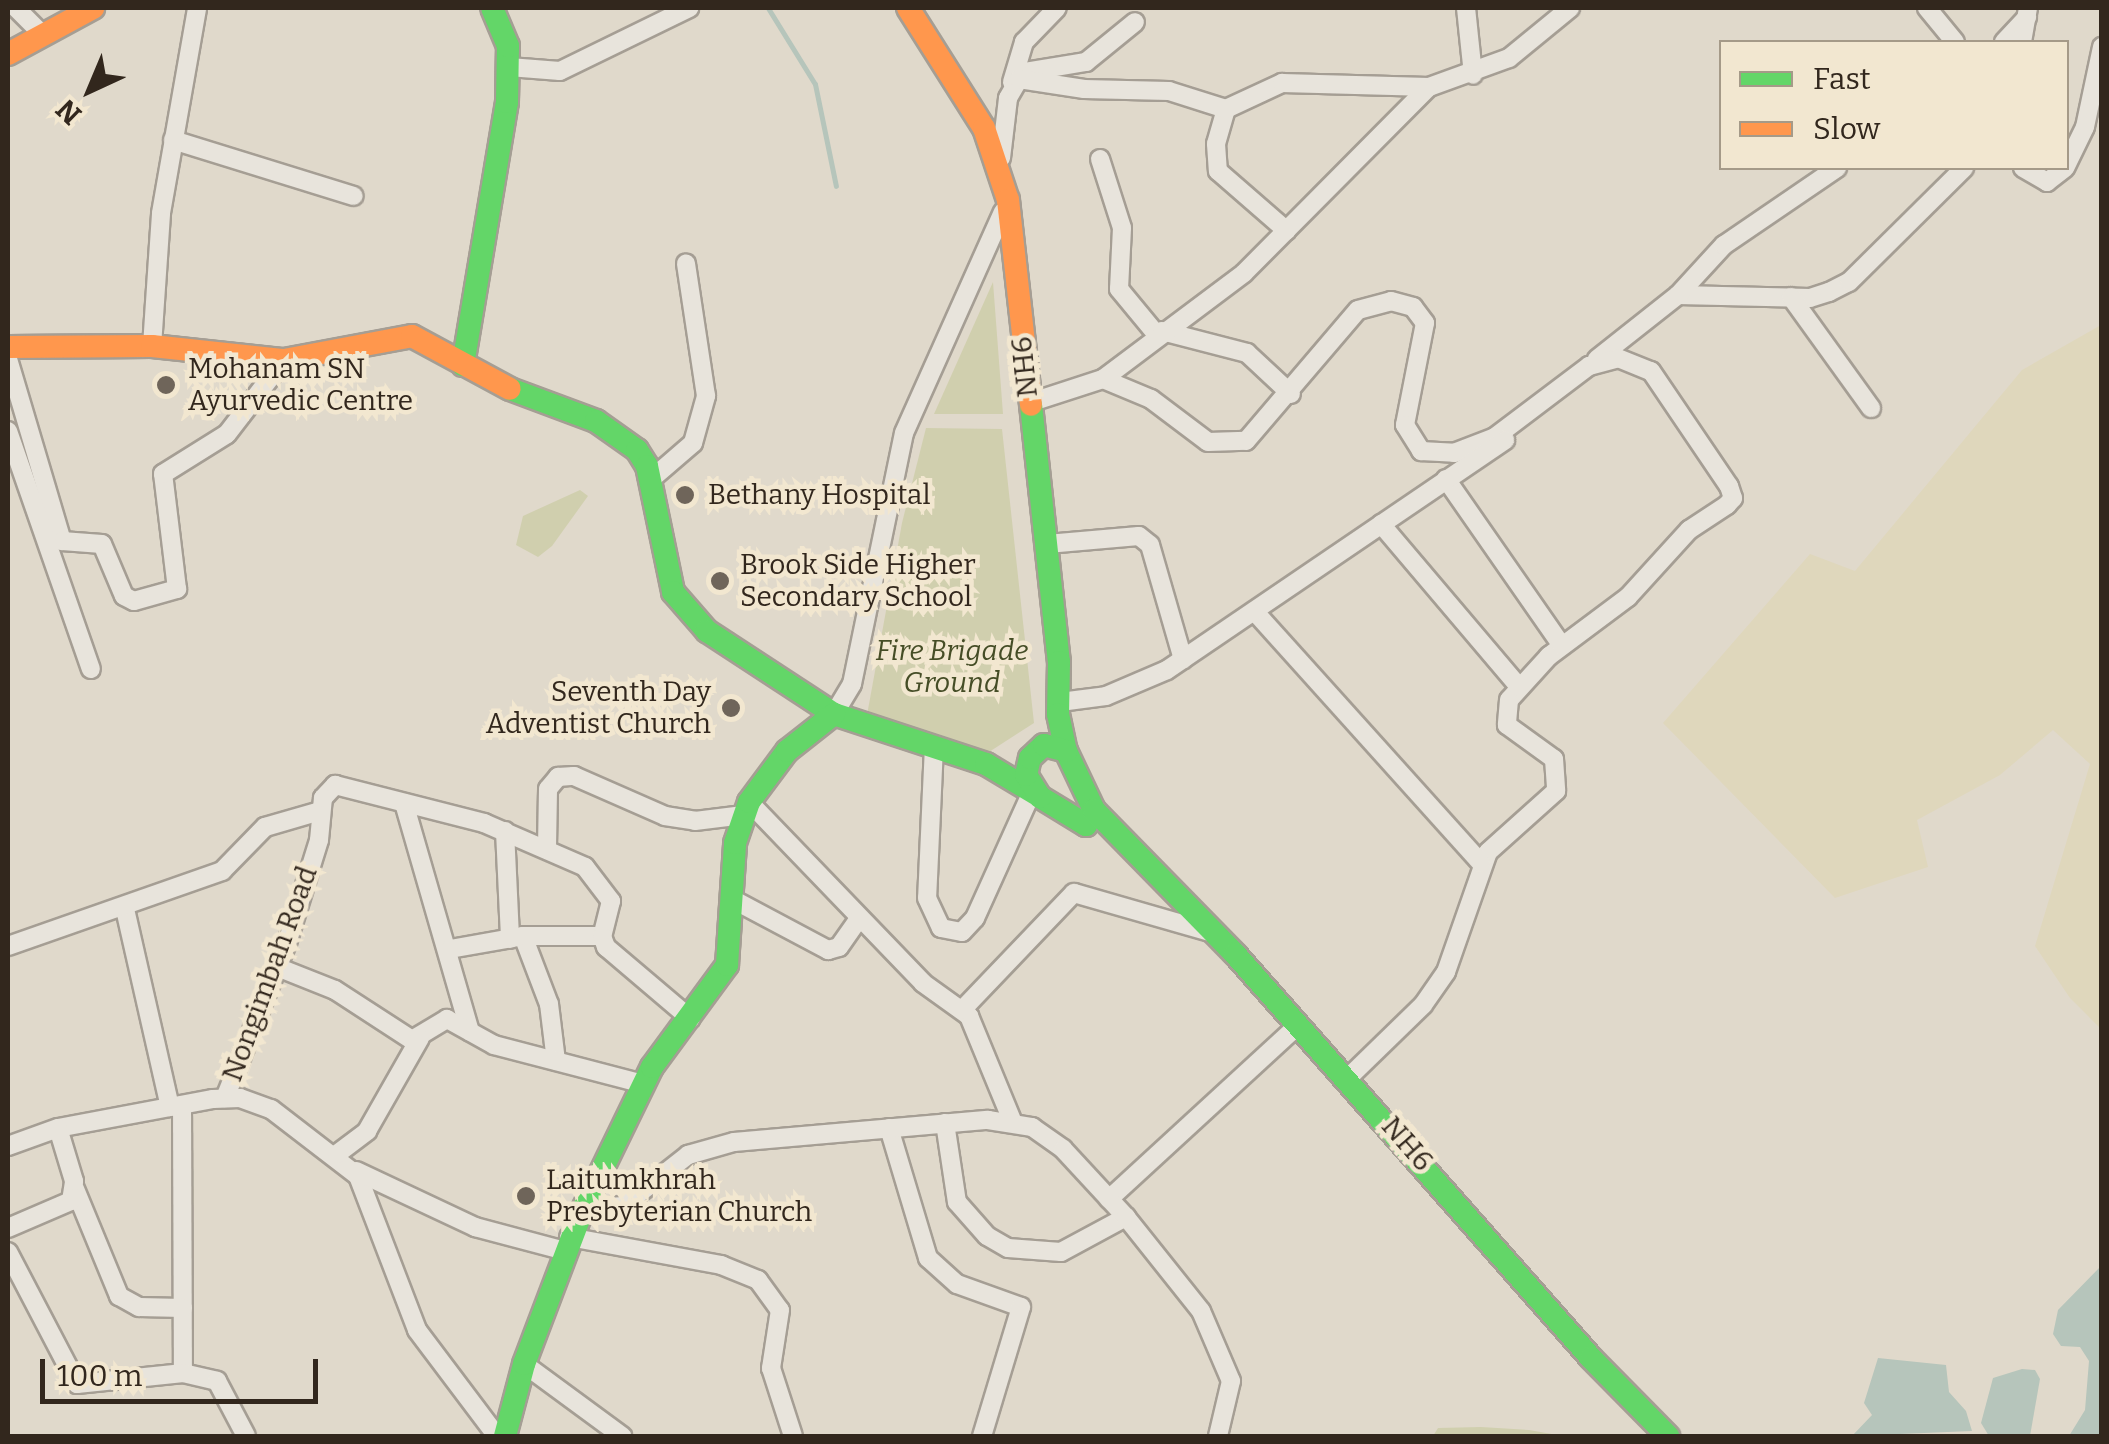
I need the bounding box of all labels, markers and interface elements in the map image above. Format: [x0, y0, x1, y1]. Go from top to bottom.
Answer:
north arrow [40, 40, 140, 140]
legend [1719, 40, 2069, 170]
text: Fast [1813, 61, 1871, 97]
text: N [50, 93, 88, 131]
text: Slow [1813, 111, 1880, 147]
street label: NH6 [1005, 335, 1045, 399]
place label: Mohanam SN Ayurvedic Centre [188, 352, 413, 418]
marker: Mohanam SN Ayurvedic Centre [153, 372, 179, 398]
place label: Bethany Hospital [708, 478, 930, 512]
marker: Bethany Hospital [672, 482, 698, 508]
place label: Brook Side Higher Secondary School [740, 548, 976, 614]
marker: Brook Side Higher Secondary School [709, 570, 731, 592]
park label: Fire Brigade Ground [876, 634, 1028, 700]
place label: Seventh Day Adventist Church [486, 675, 711, 741]
marker: Seventh Day Adventist Church [720, 697, 742, 719]
street label: Nongimbah Road [216, 862, 324, 1086]
street label: NH6 [1374, 1110, 1440, 1178]
place label: Laitumkhrah Presbyterian Church [546, 1163, 812, 1229]
marker: Laitumkhrah Presbyterian Church [515, 1185, 537, 1207]
scale bar [45, 1339, 322, 1401]
text: 100 m [57, 1358, 142, 1394]

